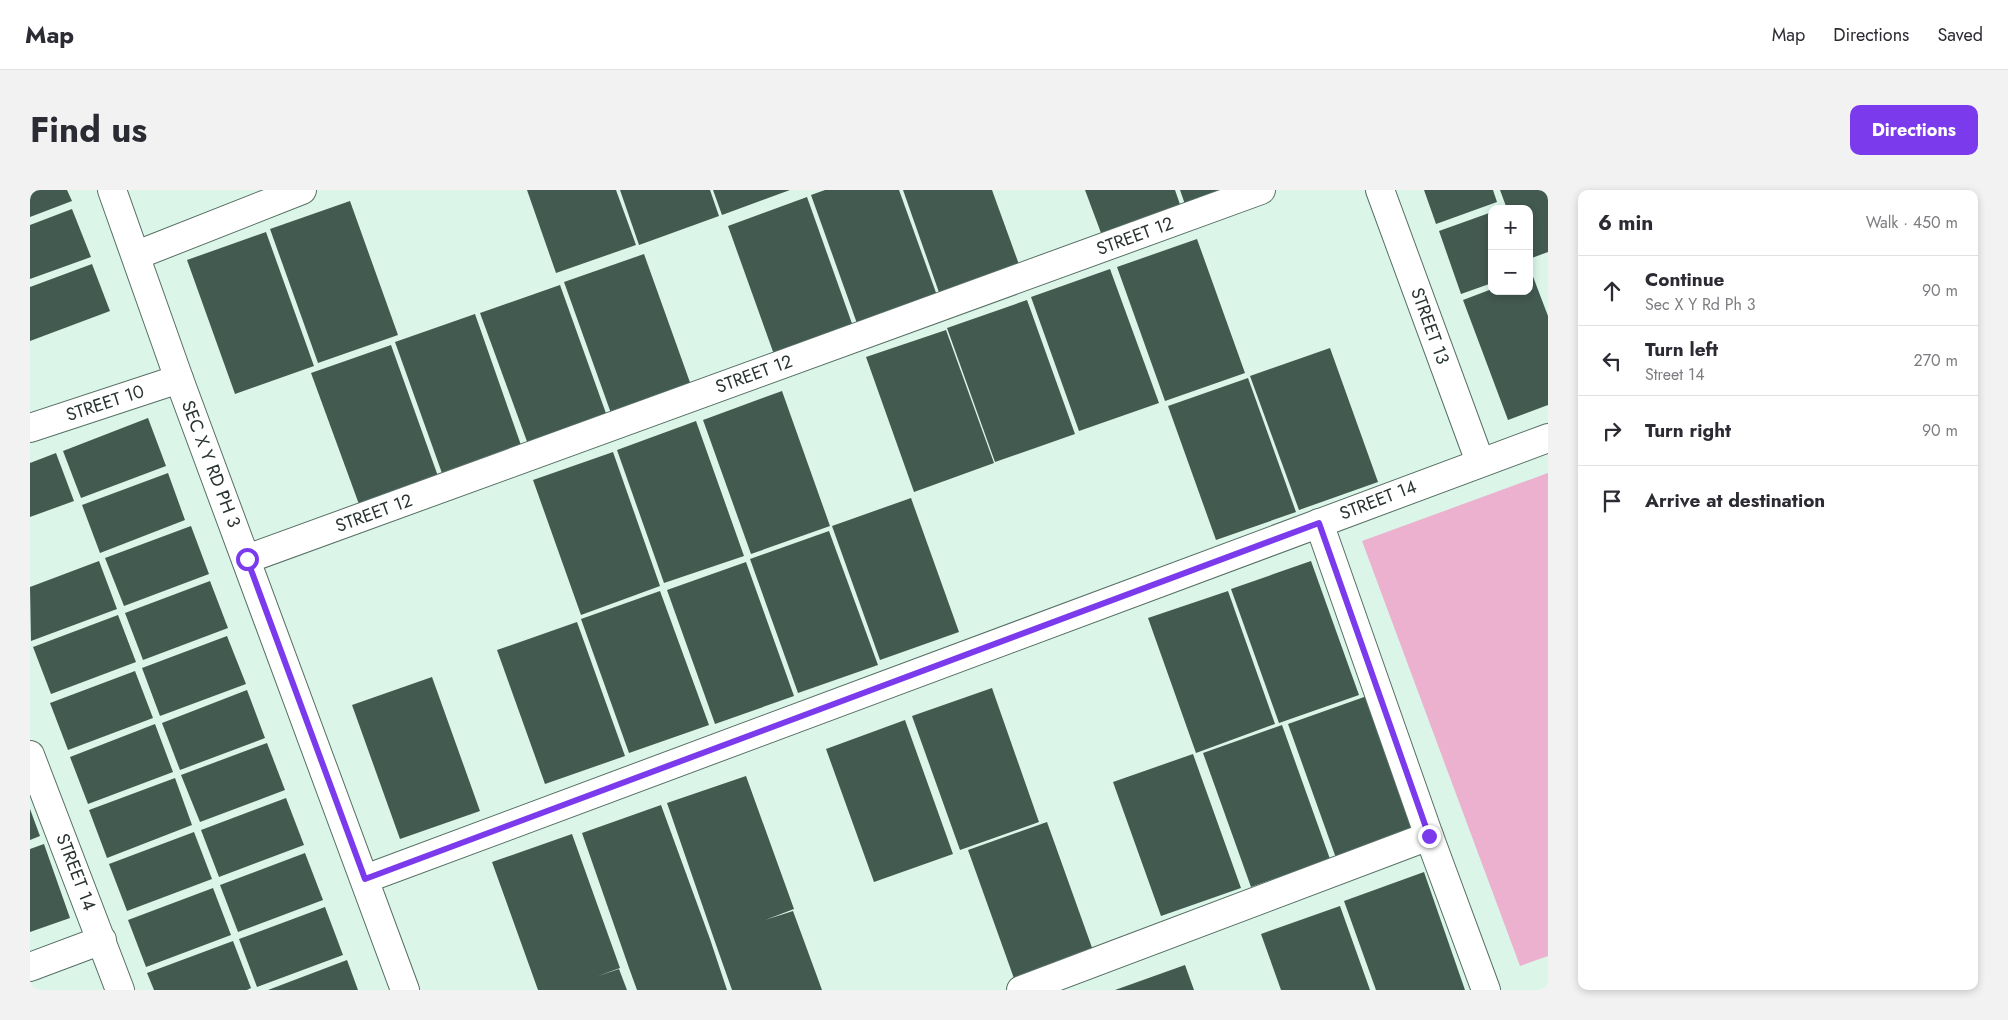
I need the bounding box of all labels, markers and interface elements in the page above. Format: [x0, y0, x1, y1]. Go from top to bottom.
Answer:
text: Map [25, 17, 74, 52]
text: Map [1772, 22, 1805, 48]
text: Directions [1833, 22, 1909, 48]
text: Saved [1937, 22, 1983, 48]
text: Find us [30, 105, 147, 155]
button: Directions [1850, 105, 1978, 155]
map controls [1488, 205, 1533, 295]
button: + [1488, 205, 1533, 250]
text: 6 min [1598, 208, 1653, 238]
street label: STREET 12 [1093, 210, 1177, 262]
text: Walk · 450 m [1866, 211, 1958, 234]
button: − [1488, 250, 1533, 295]
text: Continue [1645, 266, 1724, 293]
icon: ahead [1598, 277, 1626, 305]
text: 90 m [1922, 279, 1958, 302]
street label: STREET 13 [1404, 284, 1456, 368]
text: Sec X Y Rd Ph 3 [1645, 293, 1756, 316]
text: Turn left [1645, 336, 1718, 363]
icon: left [1598, 347, 1626, 375]
street label: STREET 12 [712, 348, 796, 400]
text: 270 m [1914, 349, 1958, 372]
text: Street 14 [1645, 363, 1705, 386]
street label: STREET 10 [63, 378, 148, 428]
street label: SEC X Y RD PH 3 [175, 397, 247, 531]
icon: right [1598, 417, 1626, 445]
text: Turn right [1645, 417, 1731, 444]
text: 90 m [1922, 419, 1958, 442]
street label: STREET 14 [1336, 473, 1420, 527]
street label: STREET 12 [332, 487, 416, 539]
icon: arrive [1598, 487, 1626, 515]
text: Arrive at destination [1645, 487, 1825, 514]
route start [236, 548, 259, 571]
route end [1418, 825, 1441, 848]
street label: STREET 14 [49, 830, 103, 914]

